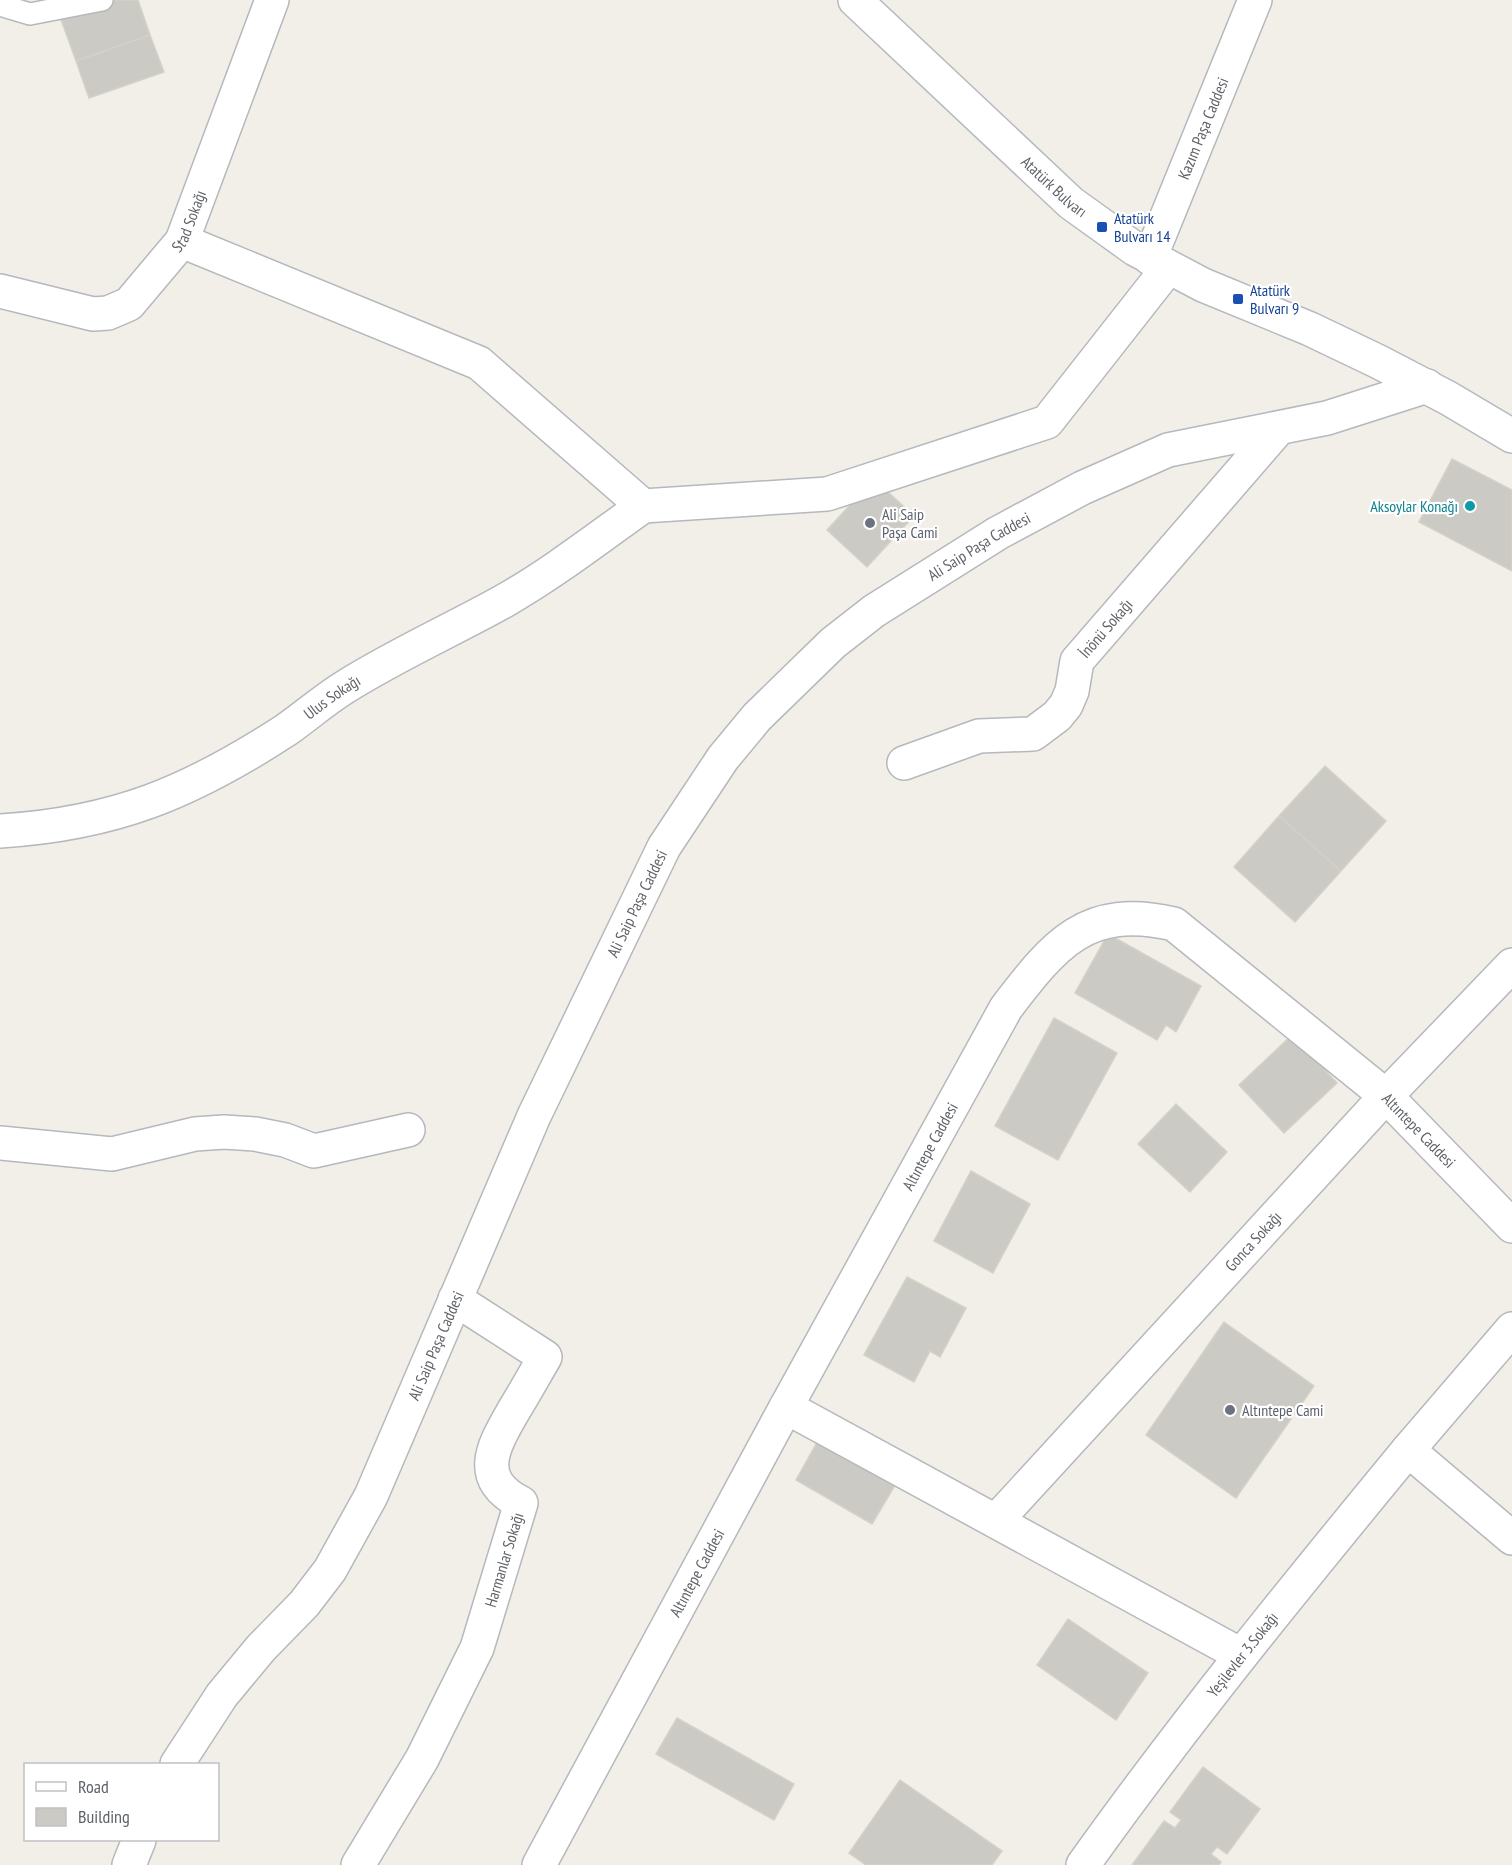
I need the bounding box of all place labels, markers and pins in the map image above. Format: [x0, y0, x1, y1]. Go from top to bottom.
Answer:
place label: Atatürk Bulvarı 14 [1114, 208, 1170, 246]
marker: Atatürk Bulvarı 14 [1095, 220, 1109, 234]
place label: Atatürk Bulvarı 9 [1250, 280, 1299, 318]
marker: Atatürk Bulvarı 9 [1231, 292, 1245, 306]
place label: Aksoylar Konağı [1370, 496, 1458, 516]
marker: Aksoylar Konağı [1463, 499, 1477, 513]
place label: Ali Saip Paşa Cami [882, 504, 938, 542]
marker: Ali Saip Paşa Cami [863, 516, 877, 530]
place label: Altıntepe Cami [1242, 1400, 1323, 1420]
marker: Altıntepe Cami [1223, 1403, 1237, 1417]

